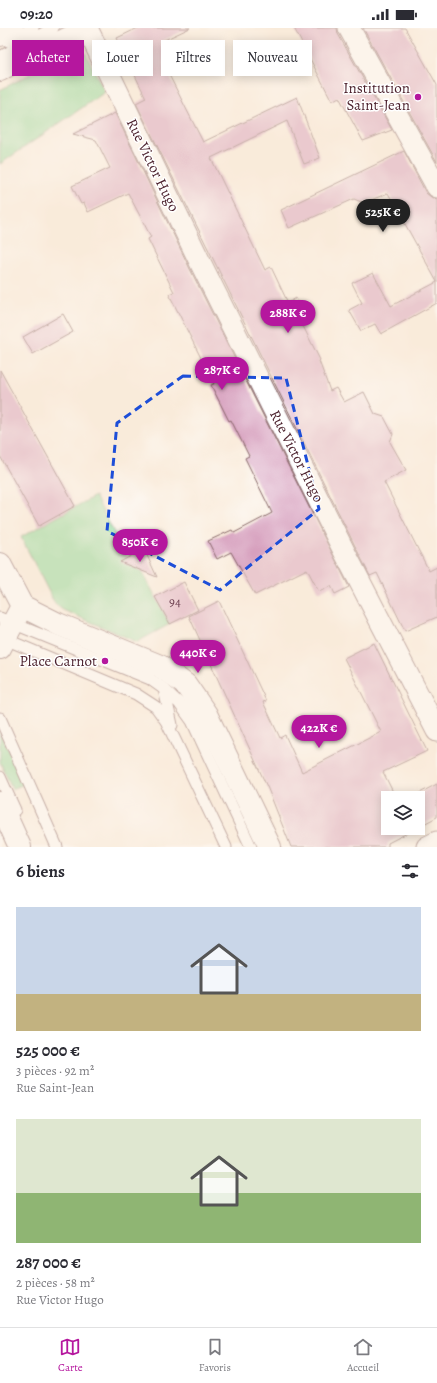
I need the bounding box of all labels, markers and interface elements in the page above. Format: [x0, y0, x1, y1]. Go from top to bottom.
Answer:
text: 09:20 [20, 4, 53, 24]
chip: Acheter [12, 40, 84, 76]
chip: Louer [92, 40, 153, 76]
chip: Filtres [161, 40, 225, 76]
chip: Nouveau [233, 40, 312, 76]
place label: Institution Saint-Jean [343, 78, 410, 115]
marker: Institution Saint-Jean [413, 92, 423, 102]
street label: Rue Victor Hugo [122, 115, 184, 215]
pin: 525K € [350, 199, 416, 233]
text: 525K € [365, 203, 401, 220]
pin: 288K € [255, 300, 321, 334]
text: 288K € [269, 304, 307, 321]
pin: 287K € [189, 357, 255, 391]
text: 287K € [204, 361, 240, 378]
street label: Rue Victor Hugo [265, 406, 329, 506]
pin: 850K € [107, 529, 173, 563]
text: 850K € [122, 533, 158, 550]
house number: 94 [169, 593, 181, 610]
pin: 440K € [165, 640, 231, 674]
text: 440K € [179, 644, 217, 661]
place label: Place Carnot [19, 651, 97, 671]
marker: Place Carnot [100, 656, 110, 666]
pin: 422K € [286, 715, 352, 749]
text: 422K € [301, 719, 337, 736]
map controls [381, 791, 425, 835]
button: layers [381, 791, 425, 835]
text: 6 biens [16, 860, 65, 883]
icon: filters [399, 860, 421, 882]
icon: home [183, 933, 255, 1005]
text: 525 000 € [16, 1039, 80, 1062]
text: 3 pièces · 92 m² [16, 1062, 94, 1079]
text: Rue Saint-Jean [16, 1079, 94, 1096]
icon: home [183, 1145, 255, 1217]
text: 287 000 € [16, 1251, 81, 1274]
text: 2 pièces · 58 m² [16, 1274, 95, 1291]
text: Rue Victor Hugo [16, 1291, 104, 1308]
tab: Carte [58, 1336, 83, 1375]
tab: Favoris [199, 1336, 231, 1375]
tab: Accueil [347, 1336, 379, 1375]

